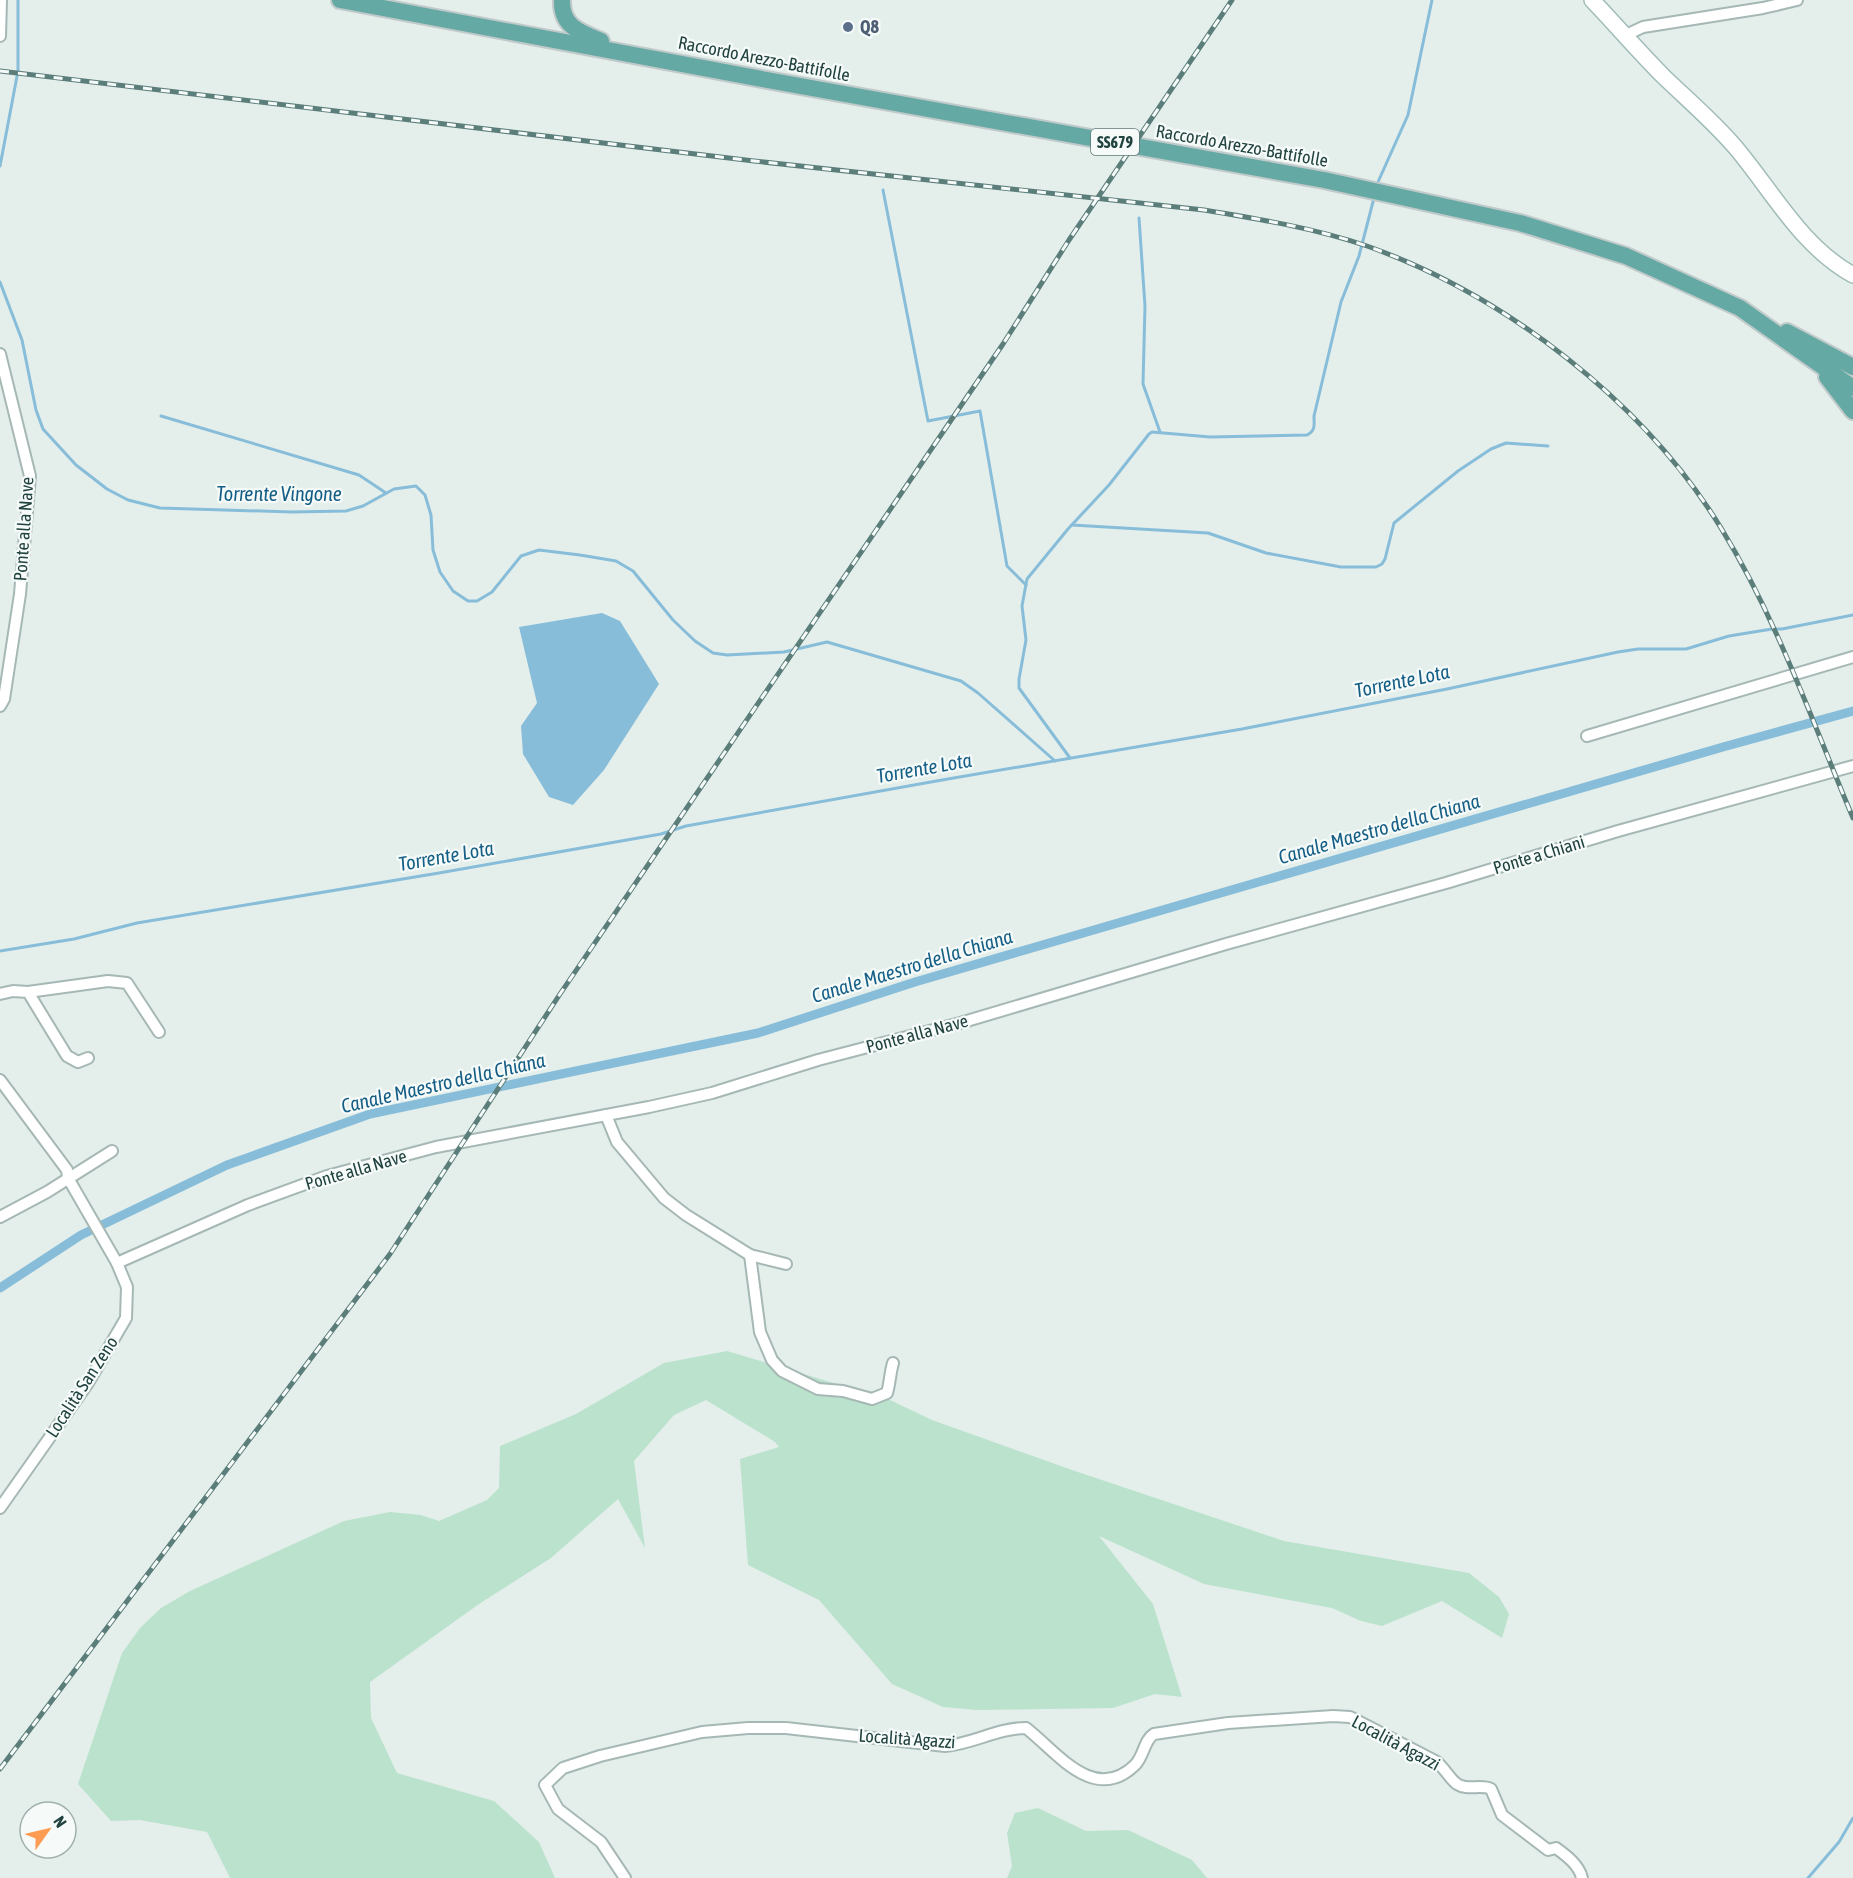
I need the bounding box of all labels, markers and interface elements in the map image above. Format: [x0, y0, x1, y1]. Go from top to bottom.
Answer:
place label: Q8 [860, 16, 880, 37]
marker: Q8 [841, 20, 855, 34]
street label: Raccordo Arezzo-Battifolle [677, 32, 852, 85]
street label: Raccordo Arezzo-Battifolle [1154, 120, 1330, 171]
road number: SS679 [1091, 129, 1139, 155]
street label: Ponte alla Nave [9, 476, 38, 582]
water label: Torrente Vingone [216, 482, 342, 505]
water label: Torrente Lota [1352, 659, 1451, 702]
water label: Torrente Lota [874, 748, 973, 787]
water label: Canale Maestro della Chiana [1275, 789, 1482, 868]
street label: Ponte a Chiani [1491, 831, 1587, 878]
water label: Torrente Lota [396, 836, 495, 875]
water label: Canale Maestro della Chiana [809, 924, 1015, 1007]
street label: Ponte alla Nave [864, 1010, 970, 1057]
water label: Canale Maestro della Chiana [339, 1048, 547, 1117]
street label: Ponte alla Nave [303, 1145, 409, 1194]
street label: Località San Zeno [41, 1332, 122, 1441]
street label: Località Agazzi [1348, 1711, 1444, 1775]
street label: Località Agazzi [858, 1725, 956, 1752]
north arrow [18, 1800, 78, 1860]
text: N [50, 1813, 71, 1831]

